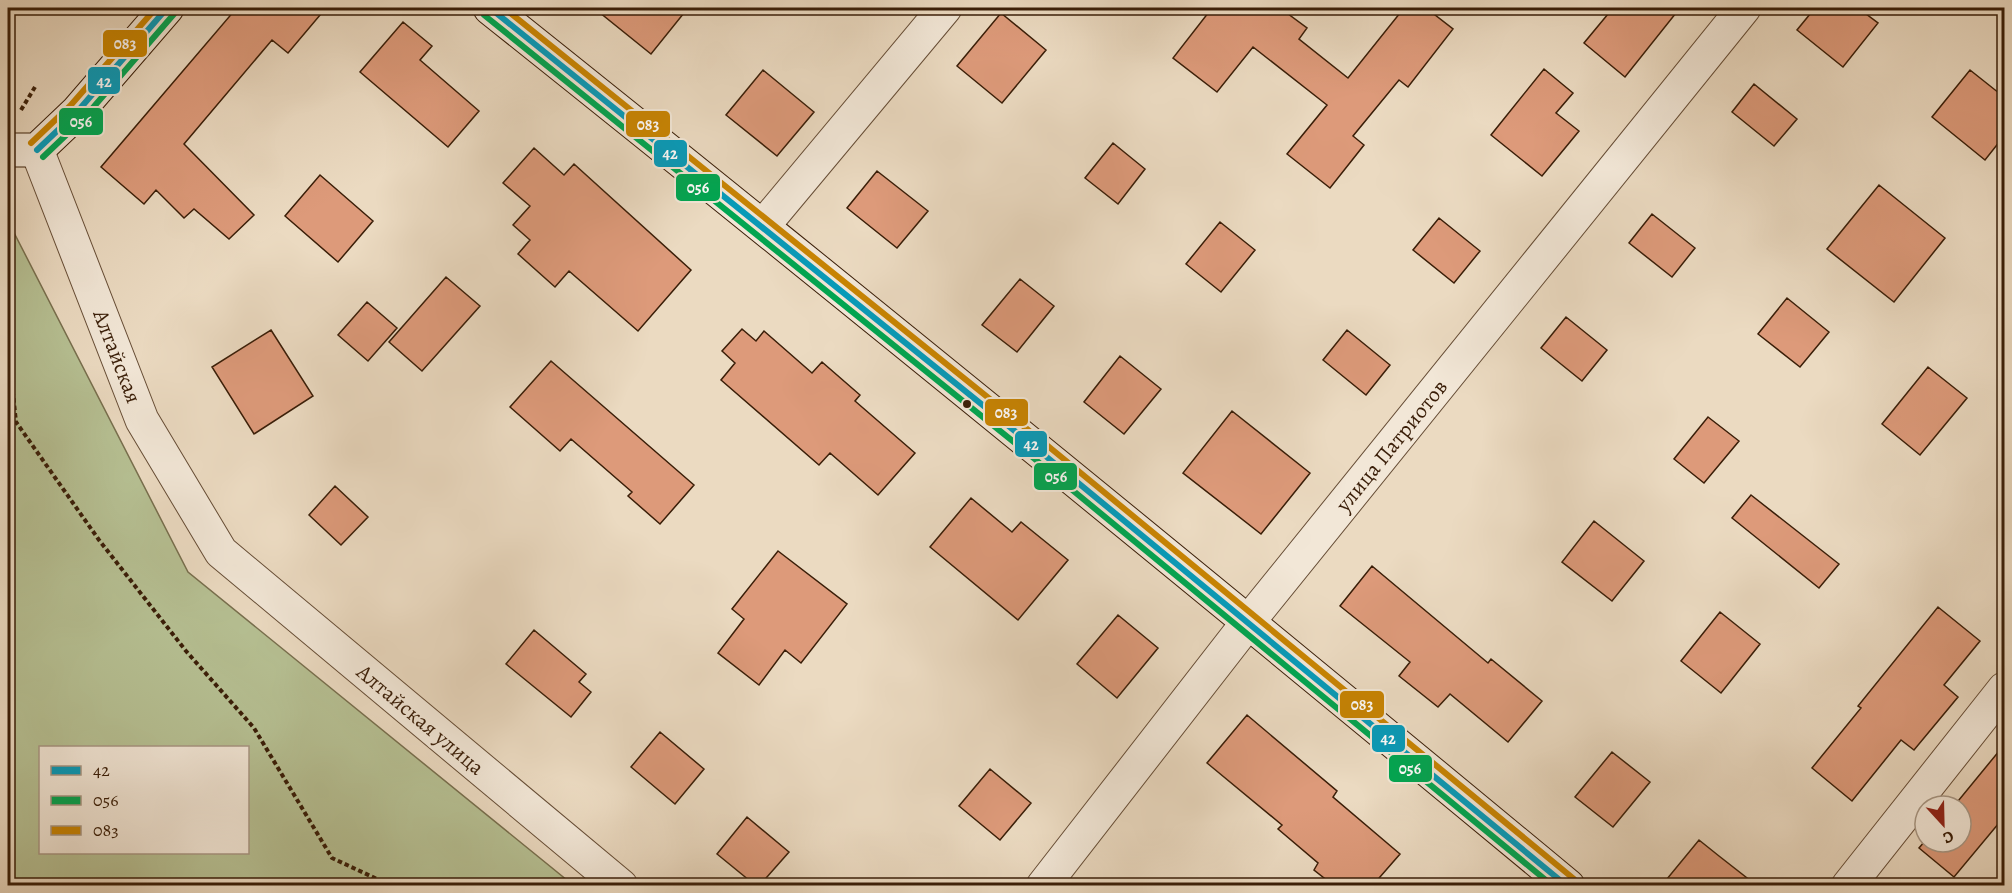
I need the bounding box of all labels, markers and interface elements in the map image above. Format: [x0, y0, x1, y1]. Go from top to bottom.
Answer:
line badge: 083 [102, 29, 148, 58]
text: 083 [114, 33, 136, 55]
line badge: 42 [87, 66, 121, 95]
text: 42 [96, 71, 112, 93]
line badge: 056 [58, 107, 104, 136]
line badge: 083 [625, 110, 671, 138]
text: 056 [70, 111, 93, 133]
text: 083 [637, 114, 659, 136]
line badge: 42 [653, 139, 688, 168]
text: 42 [662, 143, 678, 165]
line badge: 056 [675, 173, 721, 202]
text: 056 [687, 177, 710, 199]
street label: Алтайская [85, 304, 149, 407]
street label: улица Патриотов [1328, 373, 1455, 519]
unlabelled marker [961, 398, 973, 410]
line badge: 083 [984, 398, 1029, 427]
text: 083 [995, 402, 1017, 424]
line badge: 42 [1014, 430, 1048, 458]
text: 42 [1023, 434, 1039, 456]
line badge: 056 [1033, 462, 1078, 491]
text: 056 [1045, 466, 1068, 488]
street label: Алтайская улица [349, 657, 491, 783]
line badge: 083 [1339, 690, 1385, 719]
text: 083 [1351, 694, 1373, 716]
line badge: 42 [1371, 724, 1406, 753]
text: 42 [1380, 728, 1396, 750]
legend [39, 746, 249, 854]
line badge: 056 [1388, 754, 1433, 783]
text: 42 [93, 758, 110, 782]
text: 056 [1399, 758, 1422, 780]
text: 056 [93, 788, 119, 812]
north arrow [1913, 794, 1973, 854]
text: 083 [93, 818, 119, 842]
text: С [1939, 825, 1957, 849]

